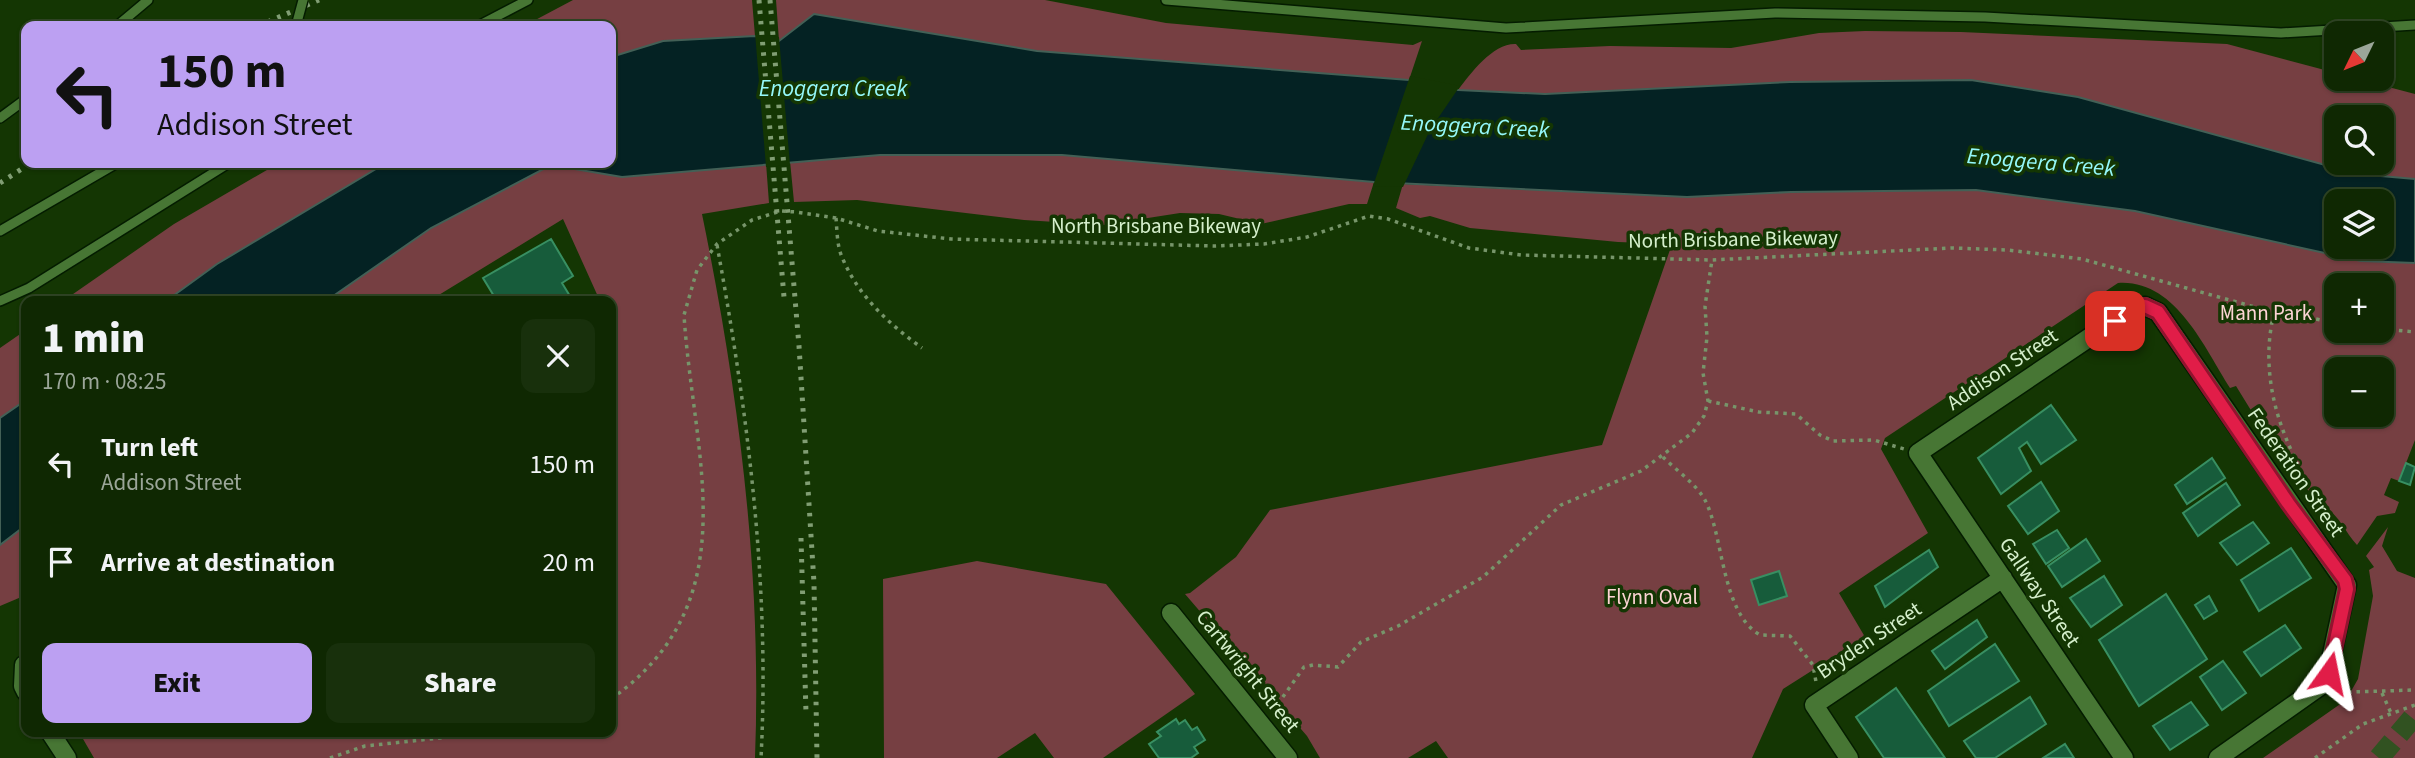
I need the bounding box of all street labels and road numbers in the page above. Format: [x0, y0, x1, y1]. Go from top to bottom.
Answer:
street label: North Brisbane Bikeway [1051, 211, 1261, 241]
street label: North Brisbane Bikeway [1628, 222, 1838, 256]
street label: Addison Street [1940, 321, 2064, 417]
street label: Federation Street [2240, 401, 2352, 543]
street label: Gallway Street [1992, 531, 2088, 653]
street label: Bryden Street [1811, 594, 1927, 686]
street label: Cartwright Street [1189, 603, 1307, 739]

